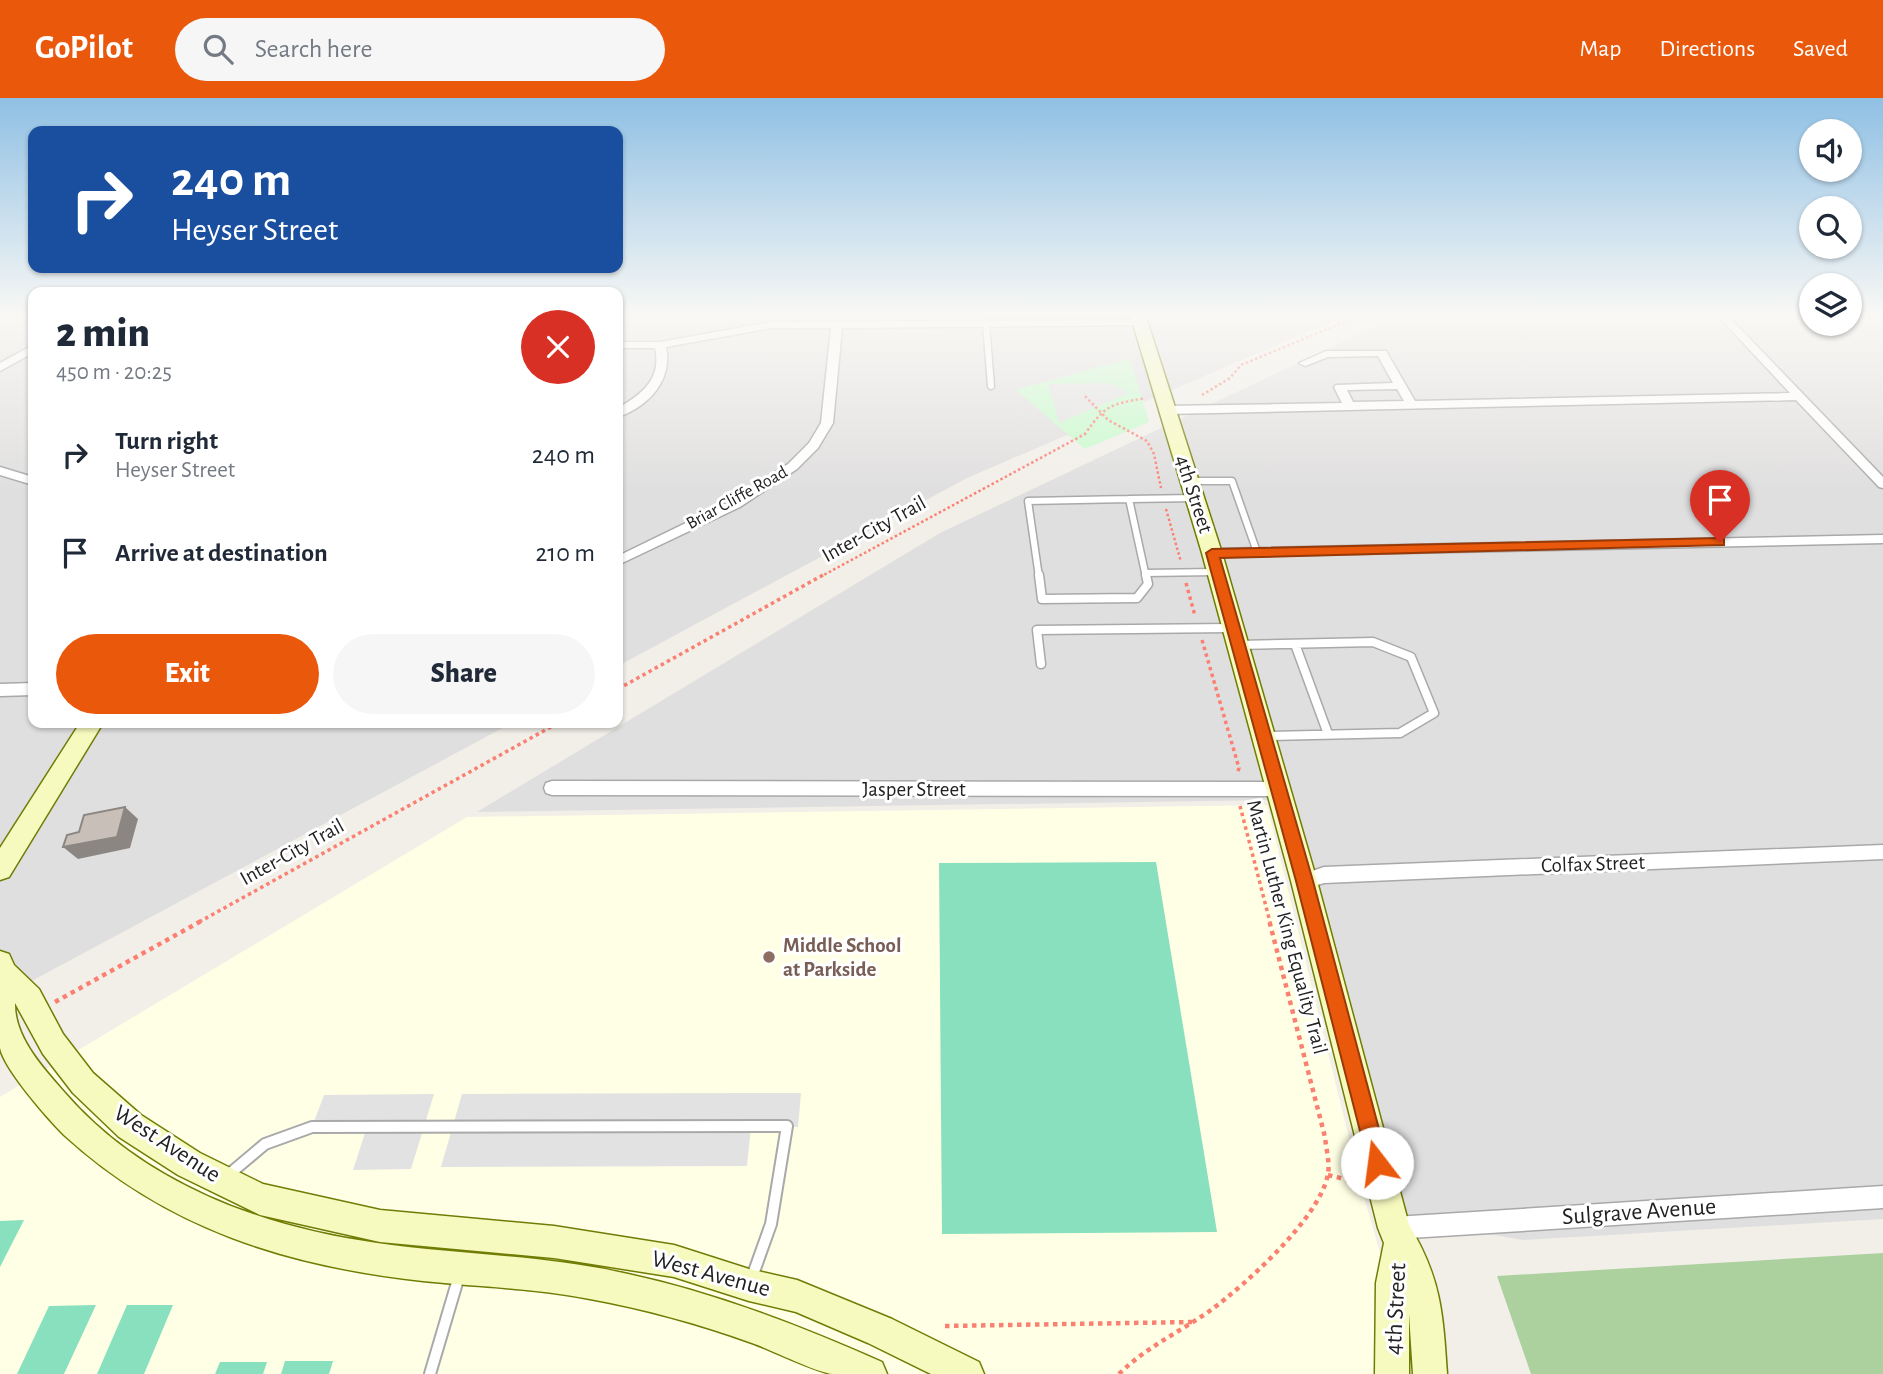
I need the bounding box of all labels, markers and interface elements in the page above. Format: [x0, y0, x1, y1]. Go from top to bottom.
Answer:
search box [175, 18, 665, 81]
icon: search [199, 30, 237, 68]
text: GoPilot [35, 32, 133, 65]
text: Search here [255, 36, 372, 62]
text: Map [1579, 37, 1621, 61]
text: Directions [1659, 37, 1755, 61]
text: Saved [1793, 37, 1848, 61]
map controls [1799, 119, 1862, 336]
button: sound [1799, 119, 1862, 182]
icon: right [56, 154, 147, 245]
text: 240 m [171, 156, 291, 205]
button: search [1799, 196, 1862, 259]
text: Heyser Street [171, 214, 338, 246]
button: layers [1799, 273, 1862, 336]
button: close [521, 310, 595, 384]
text: 2 min [56, 312, 150, 354]
text: 450 m · 20:25 [56, 361, 172, 384]
text: Turn right [115, 428, 218, 454]
icon: right [56, 436, 94, 474]
text: 240 m [532, 442, 595, 468]
street label: 4th Street [1172, 452, 1217, 536]
text: Heyser Street [115, 459, 235, 482]
street label: Briar Cliffe Road [683, 463, 791, 533]
pin [1690, 470, 1750, 542]
icon: arrive [1701, 481, 1739, 519]
street label: Inter-City Trail [818, 492, 930, 566]
icon: arrive [56, 534, 94, 572]
text: Arrive at destination [115, 540, 328, 566]
text: 210 m [535, 540, 595, 566]
button: Exit [56, 634, 319, 714]
button: Share [333, 634, 595, 714]
street label: Jasper Street [862, 779, 966, 800]
street label: Martin Luther King Equality Trail [1243, 798, 1331, 1056]
street label: Inter-City Trail [236, 815, 348, 889]
street label: Colfax Street [1541, 852, 1646, 876]
place label: Middle School at Parkside [783, 935, 902, 980]
marker: Middle School at Parkside [761, 949, 777, 965]
street label: West Avenue [109, 1101, 225, 1187]
position arrow [1340, 1126, 1414, 1200]
street label: Sulgrave Avenue [1561, 1195, 1717, 1229]
street label: West Avenue [649, 1247, 773, 1301]
street label: 4th Street [1382, 1262, 1410, 1356]

